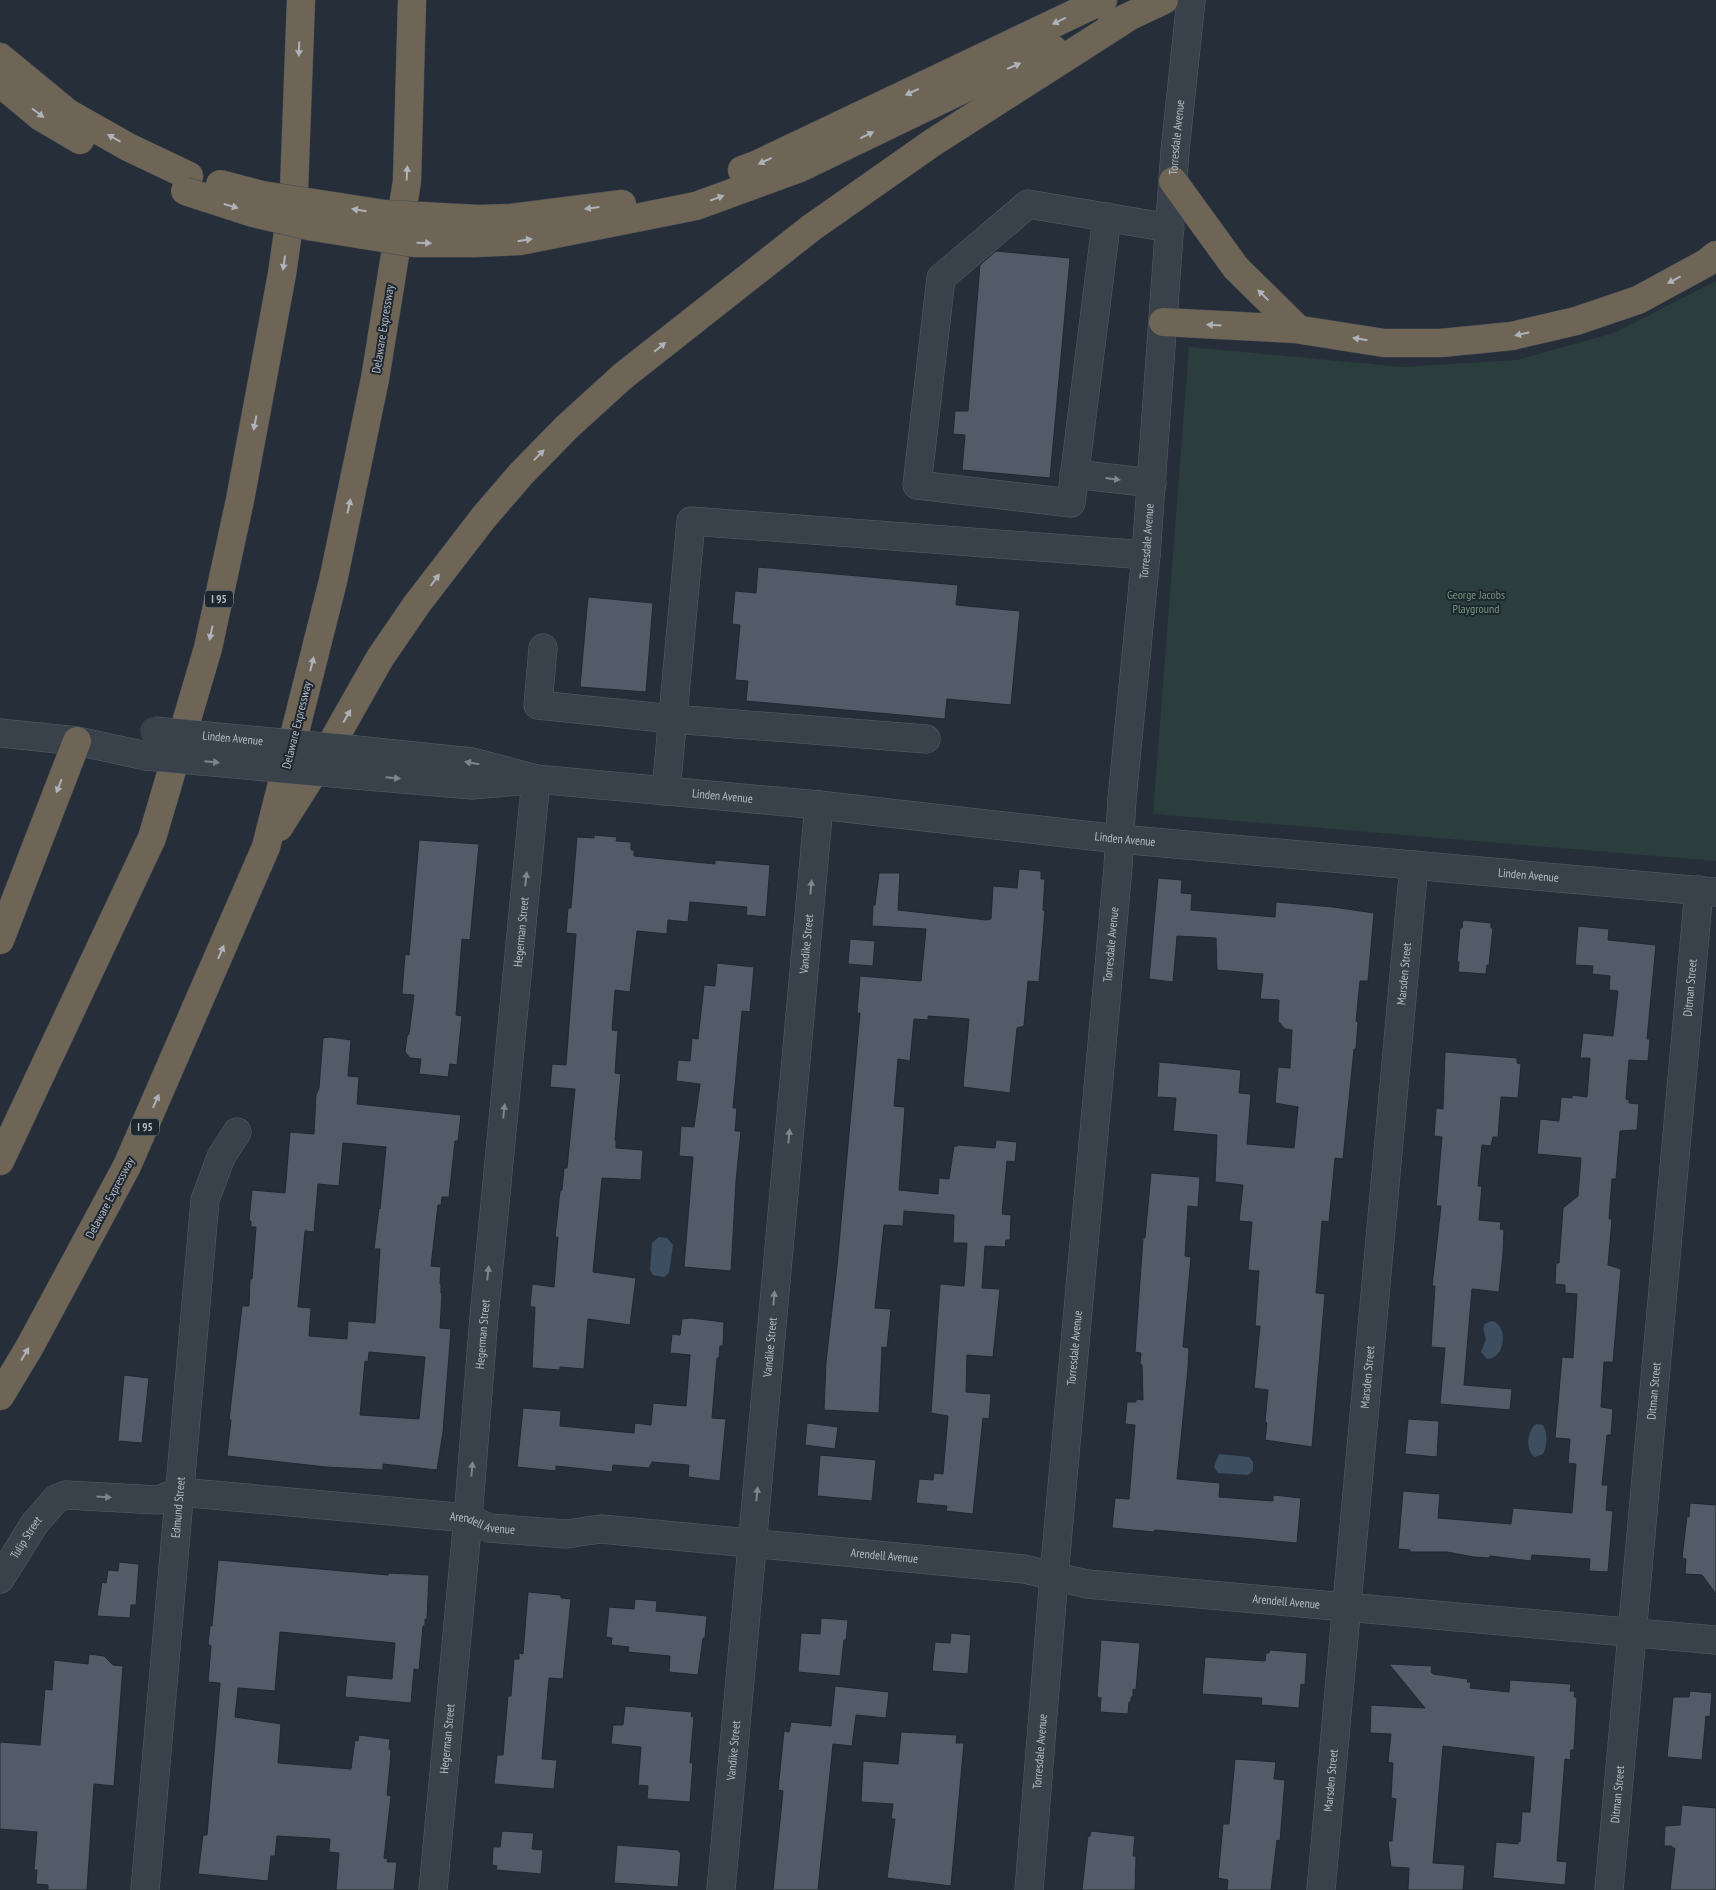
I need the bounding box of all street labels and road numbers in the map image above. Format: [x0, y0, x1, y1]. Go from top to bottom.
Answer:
street label: Torresdale Avenue [1165, 99, 1187, 175]
street label: Delaware Expressway [368, 283, 397, 374]
street label: Torresdale Avenue [1136, 503, 1157, 579]
road number: I 95 [205, 590, 233, 608]
street label: Delaware Expressway [278, 679, 315, 770]
street label: Linden Avenue [202, 728, 264, 748]
street label: Linden Avenue [691, 785, 753, 806]
street label: Linden Avenue [1094, 828, 1156, 849]
street label: Linden Avenue [1497, 865, 1560, 885]
street label: Hegerman Street [510, 896, 532, 968]
street label: Torresdale Avenue [1100, 906, 1121, 983]
street label: Vandike Street [796, 913, 816, 975]
street label: Marsden Street [1393, 941, 1414, 1006]
street label: Ditman Street [1680, 958, 1700, 1017]
road number: I 95 [131, 1118, 159, 1136]
street label: Delaware Expressway [82, 1154, 137, 1241]
street label: Hegerman Street [472, 1298, 493, 1370]
street label: Torresdale Avenue [1063, 1310, 1085, 1386]
street label: Vandike Street [759, 1316, 780, 1379]
street label: Marsden Street [1357, 1344, 1377, 1409]
street label: Ditman Street [1643, 1361, 1664, 1420]
street label: Edmund Street [168, 1476, 188, 1539]
street label: Arendell Avenue [449, 1508, 516, 1537]
street label: Tulip Street [7, 1512, 45, 1561]
street label: Arendell Avenue [850, 1545, 919, 1566]
street label: Arendell Avenue [1252, 1591, 1321, 1612]
street label: Hegerman Street [436, 1702, 458, 1774]
street label: Torresdale Avenue [1029, 1713, 1050, 1790]
street label: Vandike Street [723, 1719, 743, 1782]
street label: Marsden Street [1320, 1748, 1341, 1812]
street label: Ditman Street [1607, 1764, 1627, 1824]

